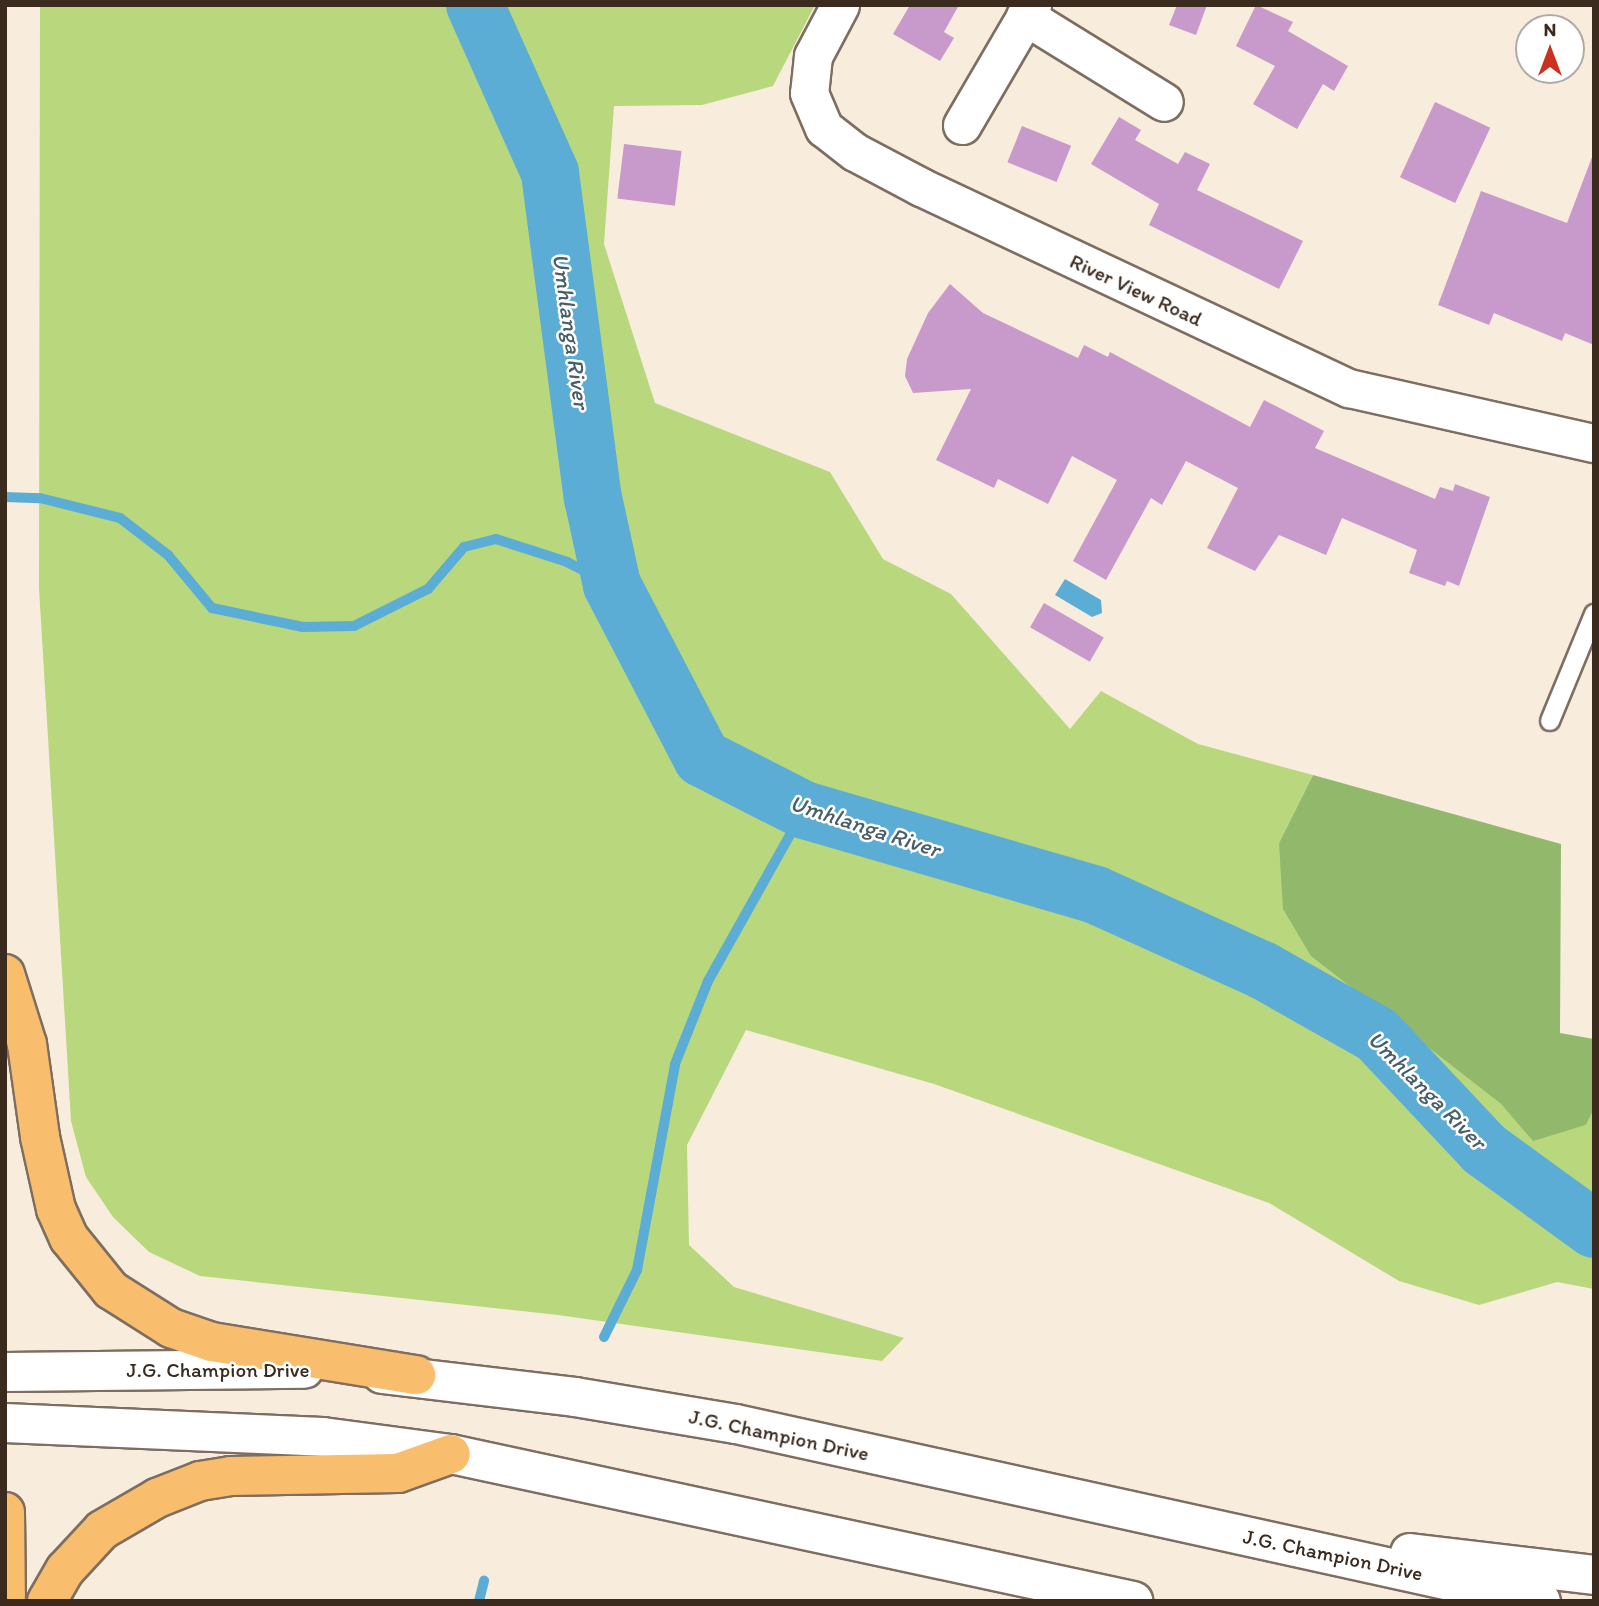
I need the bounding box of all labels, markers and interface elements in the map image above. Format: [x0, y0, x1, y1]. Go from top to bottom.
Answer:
north arrow [1515, 14, 1585, 84]
text: N [1544, 18, 1556, 41]
street label: River View Road [1066, 248, 1206, 332]
water label: Umhlanga River [546, 252, 596, 410]
water label: Umhlanga River [787, 789, 943, 863]
water label: Umhlanga River [1362, 1025, 1492, 1155]
street label: J.G. Champion Drive [126, 1357, 310, 1383]
street label: J.G. Champion Drive [687, 1404, 871, 1466]
street label: J.G. Champion Drive [1241, 1524, 1425, 1586]

